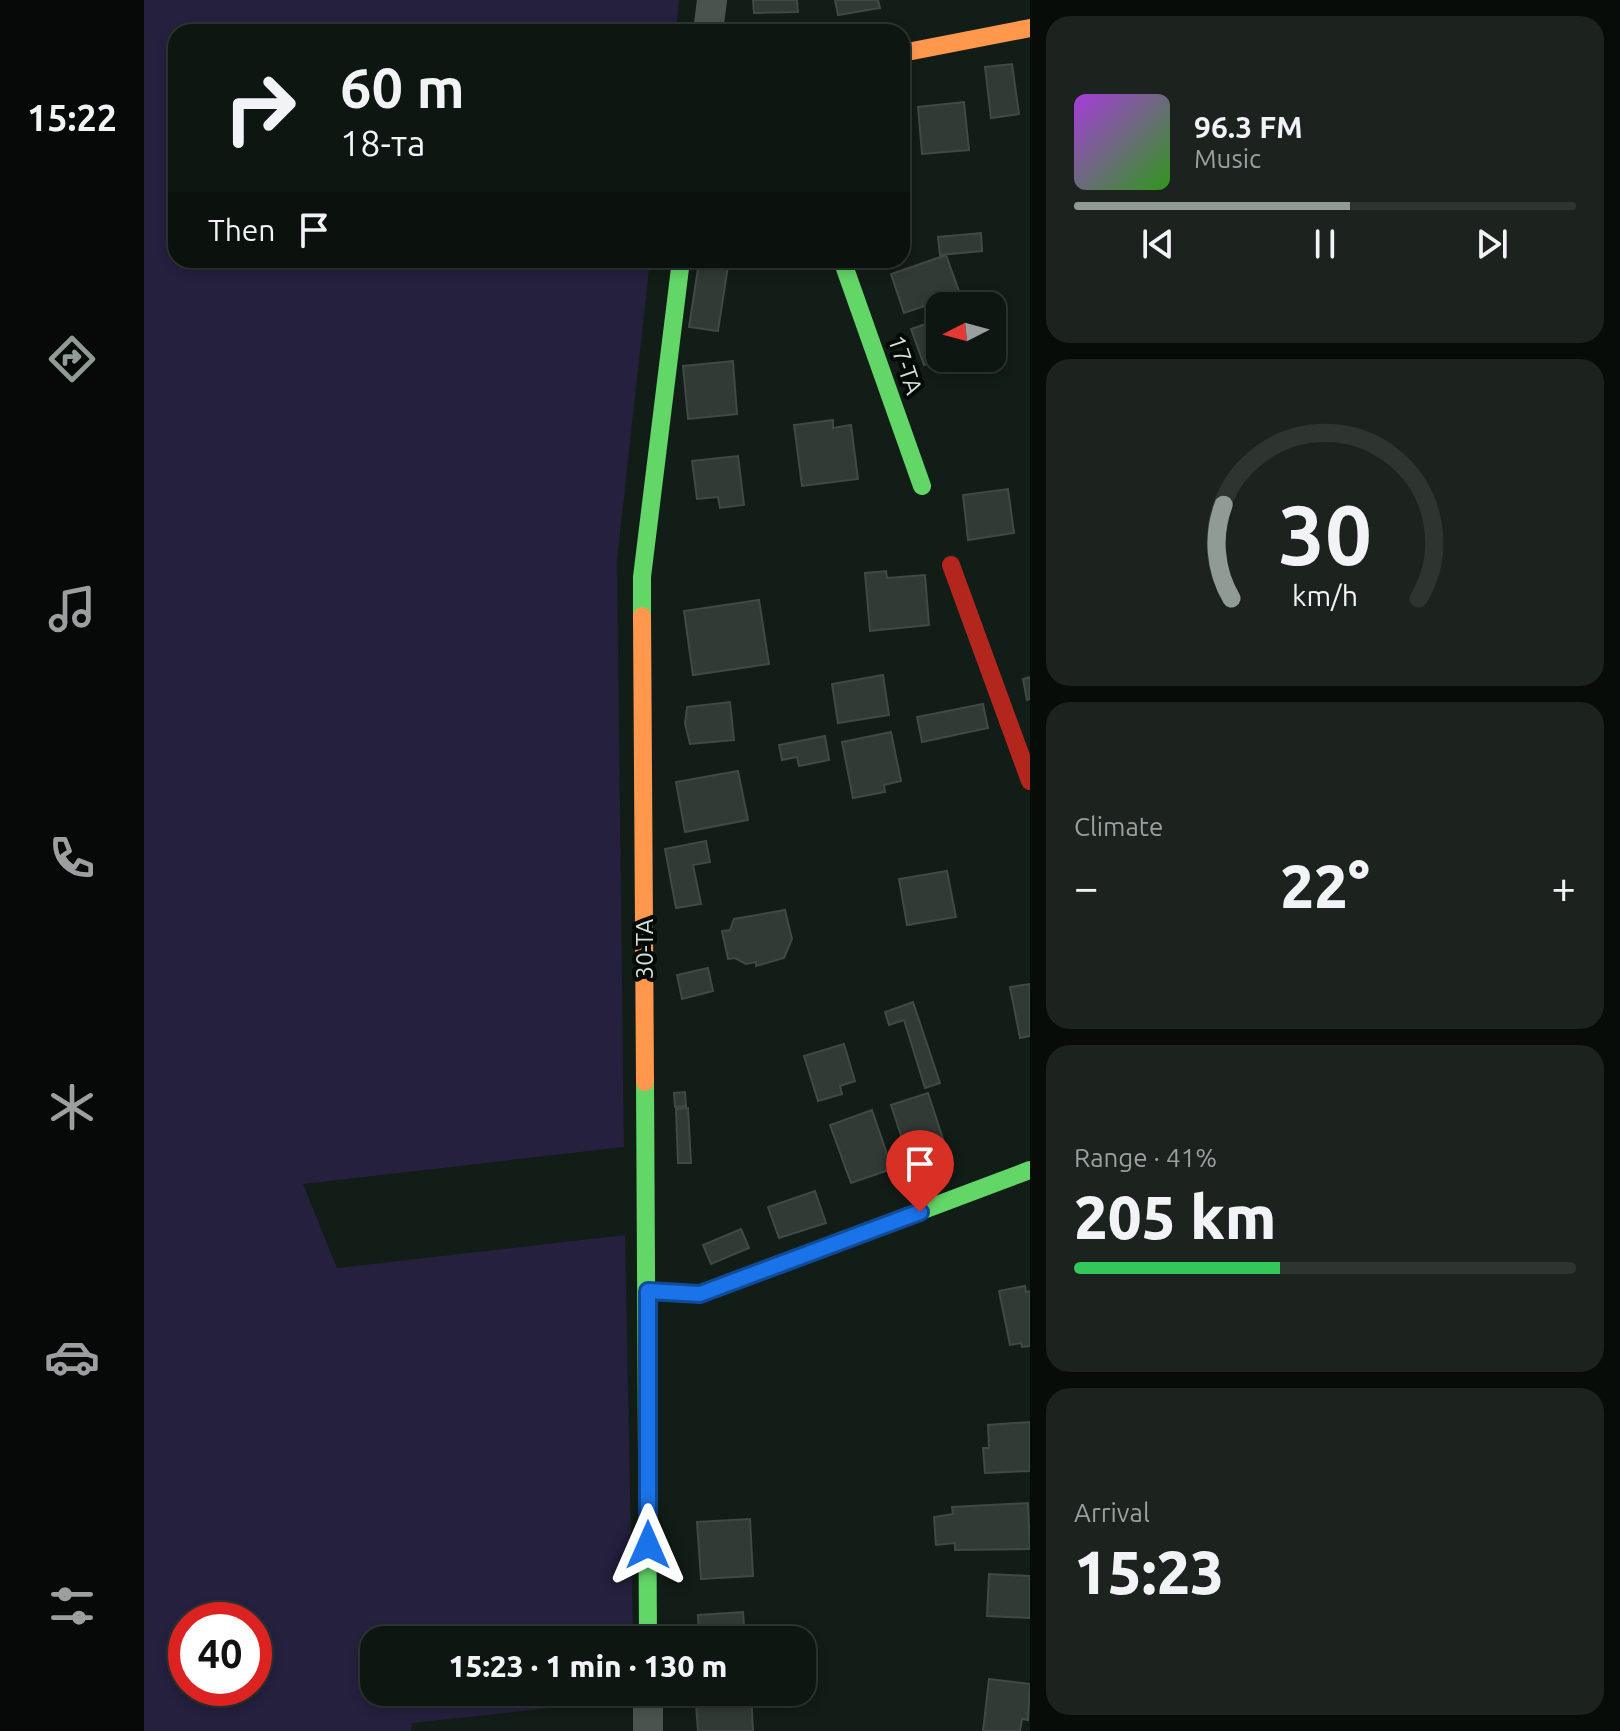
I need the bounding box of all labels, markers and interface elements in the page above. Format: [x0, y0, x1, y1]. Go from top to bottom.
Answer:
icon: right [208, 56, 312, 160]
text: 60 m [340, 56, 465, 119]
text: 15:22 [27, 97, 117, 138]
text: 96.3 FM [1194, 110, 1303, 144]
text: 18-та [340, 122, 426, 163]
text: Music [1194, 144, 1261, 173]
icon: arrive [292, 208, 336, 252]
text: Then [208, 213, 276, 247]
icon: previous [1136, 222, 1180, 266]
icon: pause [1303, 222, 1347, 266]
icon: next [1470, 222, 1514, 266]
north arrow [926, 292, 1006, 372]
map controls [926, 292, 1006, 372]
icon: directions [44, 331, 100, 387]
street label: 17-ТА [883, 332, 928, 398]
text: 30 [1278, 486, 1372, 580]
text: km/h [1292, 579, 1358, 611]
icon: music [44, 581, 100, 637]
text: Climate [1074, 812, 1163, 841]
icon: phone [44, 830, 100, 886]
text: 22° [1280, 852, 1370, 919]
text: − [1074, 862, 1099, 911]
text: + [1551, 862, 1576, 911]
street label: 30-ТА [631, 918, 658, 979]
icon: climate [44, 1079, 100, 1135]
pin [886, 1130, 954, 1212]
icon: arrive [898, 1142, 942, 1186]
text: Range · 41% [1074, 1143, 1217, 1172]
text: 205 km [1074, 1183, 1276, 1250]
icon: car [44, 1329, 100, 1385]
text: Arrival [1074, 1498, 1150, 1527]
position arrow [606, 1503, 690, 1587]
text: 15:23 [1074, 1538, 1224, 1605]
icon: filters [44, 1578, 100, 1634]
speed limit sign: 40 [168, 1602, 272, 1706]
text: 15:23 · 1 min · 130 m [449, 1649, 727, 1683]

